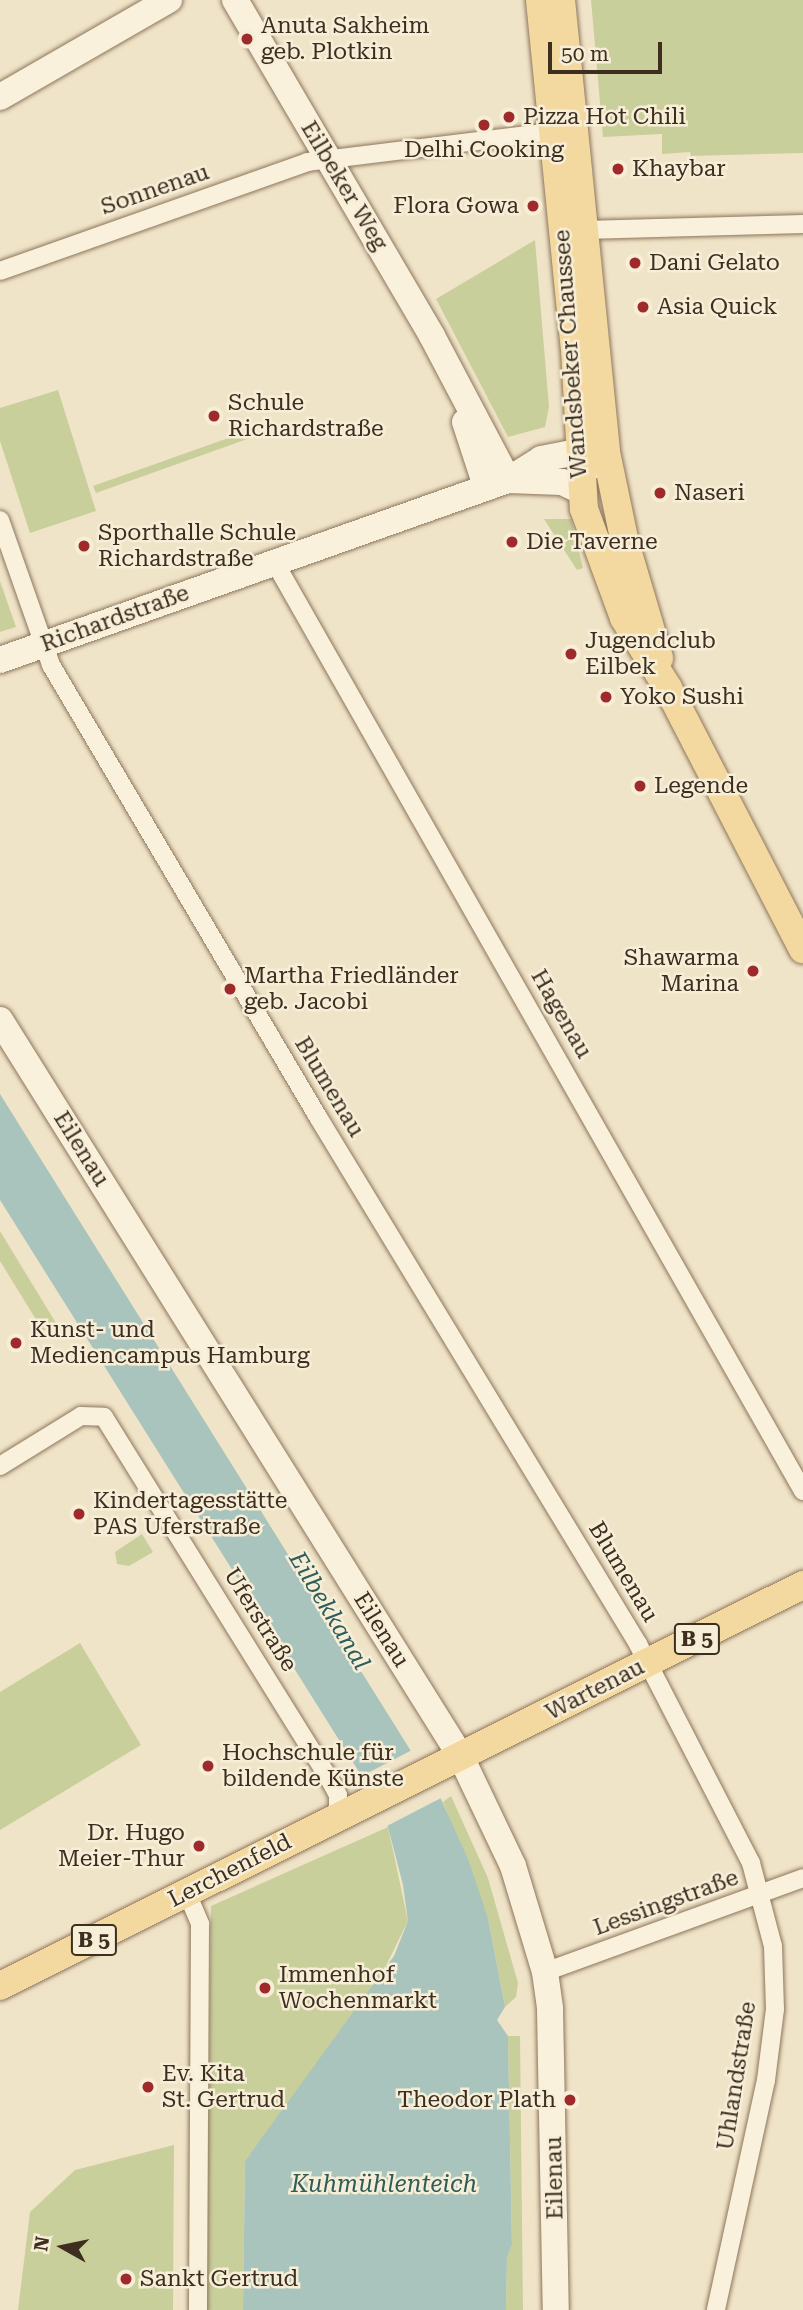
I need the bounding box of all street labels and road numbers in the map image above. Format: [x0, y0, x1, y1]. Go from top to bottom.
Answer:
street label: Eilbeker Weg [295, 116, 393, 256]
street label: Sonnenau [97, 159, 213, 221]
street label: Wandsbeker Chaussee [549, 229, 593, 479]
street label: Richardstraße [37, 579, 193, 659]
street label: Hagenau [525, 965, 597, 1063]
street label: Blumenau [288, 1032, 370, 1142]
street label: Eilenau [47, 1106, 115, 1192]
street label: Blumenau [582, 1517, 664, 1627]
street label: Uferstraße [217, 1563, 303, 1677]
street label: Eilenau [347, 1587, 415, 1673]
road number: B 5 [672, 1622, 722, 1656]
street label: Wartenau [541, 1653, 649, 1727]
street label: Lerchenfeld [164, 1828, 296, 1914]
street label: Lessingstraße [590, 1864, 742, 1942]
road number: B 5 [70, 1923, 119, 1958]
street label: Uhlandstraße [712, 2000, 762, 2152]
street label: Eilenau [540, 2136, 570, 2220]

